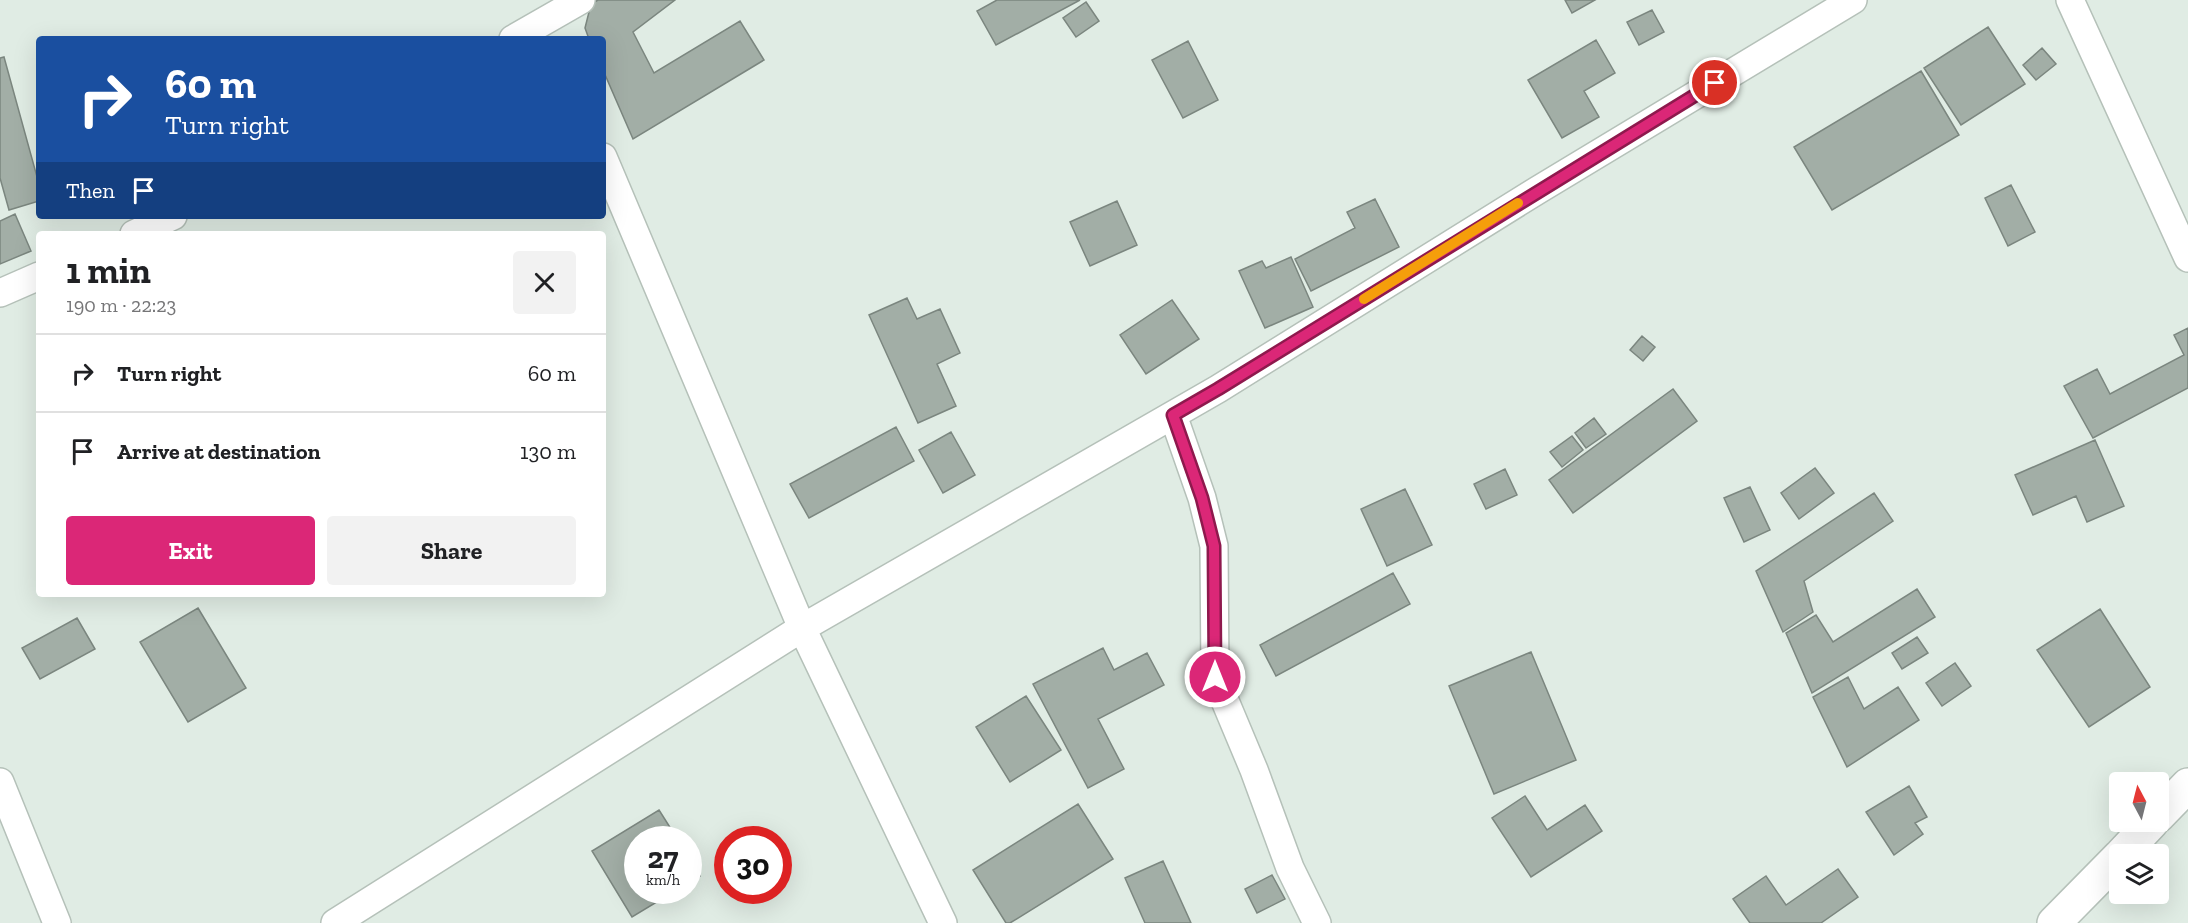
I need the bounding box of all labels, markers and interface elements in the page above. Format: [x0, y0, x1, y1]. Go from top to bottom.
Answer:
pin [1689, 57, 1740, 108]
text: 60 m [165, 58, 256, 109]
icon: right [66, 60, 144, 138]
icon: arrive [1698, 66, 1731, 99]
text: Turn right [165, 109, 289, 141]
icon: arrive [127, 174, 160, 207]
text: Then [66, 177, 115, 204]
text: 1 min [66, 249, 151, 292]
button: close [513, 251, 576, 314]
text: 190 m · 22:23 [66, 293, 176, 317]
icon: right [66, 357, 99, 390]
text: Turn right [117, 360, 221, 387]
text: 60 m [528, 360, 576, 387]
icon: arrive [66, 435, 99, 468]
text: Arrive at destination [117, 438, 320, 465]
text: 130 m [520, 438, 576, 465]
button: Exit [66, 516, 315, 585]
button: Share [327, 516, 576, 585]
position arrow [1183, 645, 1247, 709]
north arrow [2109, 772, 2169, 832]
map controls [2109, 772, 2169, 904]
speed limit sign: 30 [714, 826, 792, 904]
text: 27 [648, 840, 678, 876]
button: layers [2109, 844, 2169, 904]
text: km/h [646, 871, 680, 889]

